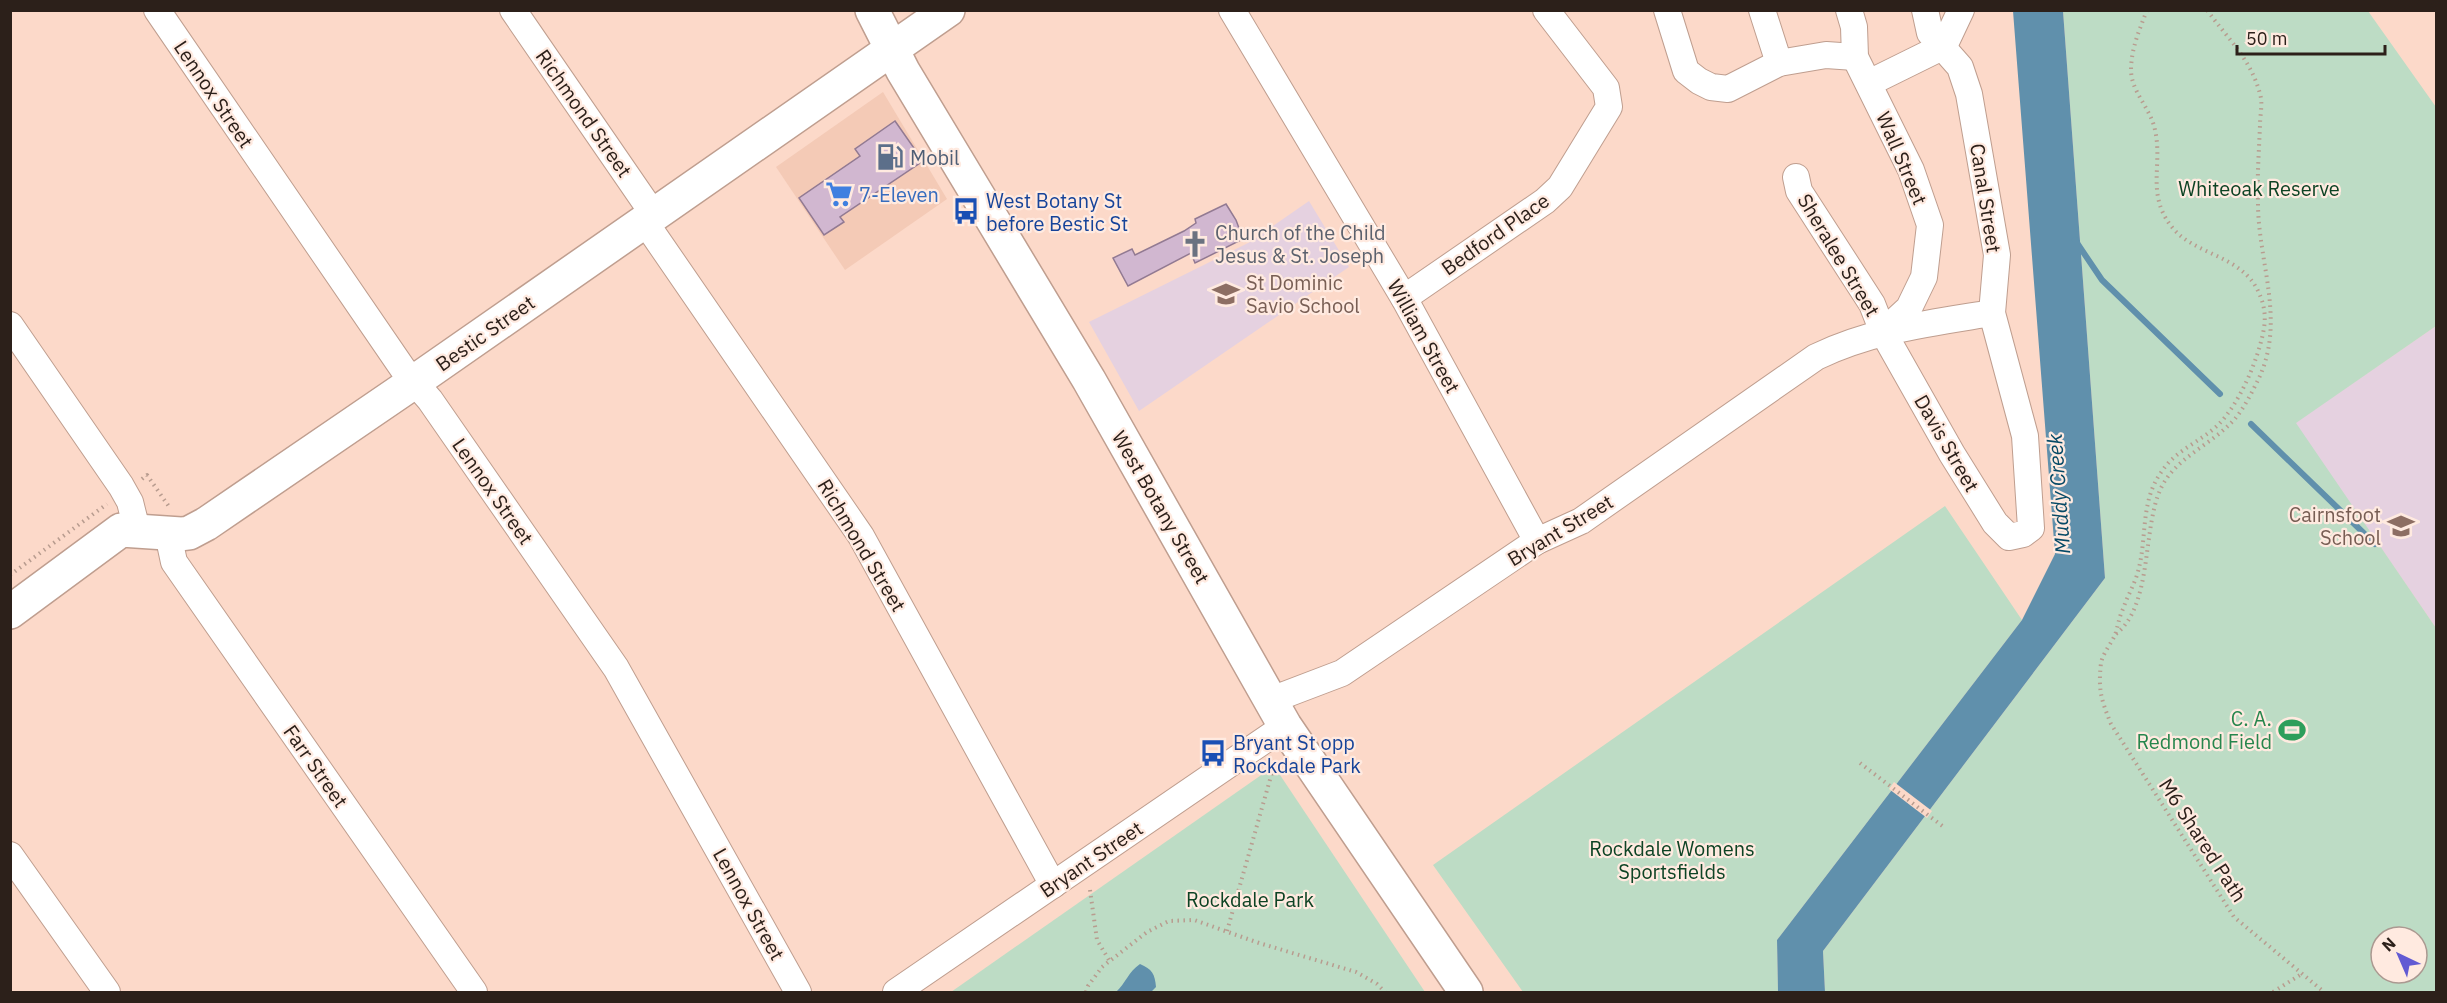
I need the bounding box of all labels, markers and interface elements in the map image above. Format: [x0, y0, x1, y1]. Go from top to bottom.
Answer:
scale bar [2237, 18, 2386, 56]
text: 50 m [2246, 27, 2288, 50]
street label: Lennox Street [168, 35, 260, 153]
street label: Richmond Street [530, 44, 638, 182]
street label: Wall Street [1870, 107, 1934, 209]
street label: Canal Street [1964, 141, 2008, 255]
fuel station icon: Mobil [875, 142, 905, 172]
place label: Mobil [910, 144, 959, 171]
park label: Whiteoak Reserve [2178, 175, 2340, 202]
supermarket icon: 7-Eleven [824, 179, 854, 209]
place label: 7-Eleven [859, 181, 939, 208]
place label: West Botany St before Bestic St [986, 187, 1128, 237]
street label: Bedford Place [1436, 187, 1554, 281]
street label: Sheralee Street [1792, 189, 1886, 321]
bus stop icon: West Botany St before Bestic St [951, 196, 981, 226]
place label: Church of the Child Jesus & St. Joseph [1215, 219, 1386, 269]
church icon: Church of the Child Jesus & St. Joseph [1180, 229, 1210, 259]
place label: St Dominic Savio School [1246, 269, 1360, 319]
street label: William Street [1382, 274, 1466, 398]
school or university icon: St Dominic Savio School [1211, 279, 1241, 309]
street label: Bestic Street [430, 289, 540, 377]
street label: Davis Street [1908, 389, 1986, 497]
street label: West Botany Street [1106, 426, 1216, 588]
street label: Lennox Street [446, 432, 540, 550]
water label: Muddy Creek [2040, 432, 2076, 555]
street label: Richmond Street [812, 474, 912, 616]
street label: Bryant Street [1502, 488, 1618, 572]
place label: Cairnsfoot School [2289, 501, 2381, 551]
school or university icon: Cairnsfoot School [2386, 511, 2416, 541]
place label: C. A. Redmond Field [2136, 705, 2272, 755]
sports icon: C. A. Redmond Field [2277, 715, 2307, 745]
street label: Farr Street [278, 719, 354, 813]
place label: Bryant St opp Rockdale Park [1233, 729, 1361, 779]
bus stop icon: Bryant St opp Rockdale Park [1198, 738, 1228, 768]
street label: M6 Shared Path [2153, 773, 2253, 907]
street label: Bryant Street [1034, 815, 1148, 903]
park label: Rockdale Womens Sportsfields [1589, 835, 1755, 885]
street label: Lennox Street [707, 843, 791, 965]
park label: Rockdale Park [1186, 886, 1314, 913]
north arrow [2369, 925, 2429, 985]
text: N [2377, 933, 2400, 955]

